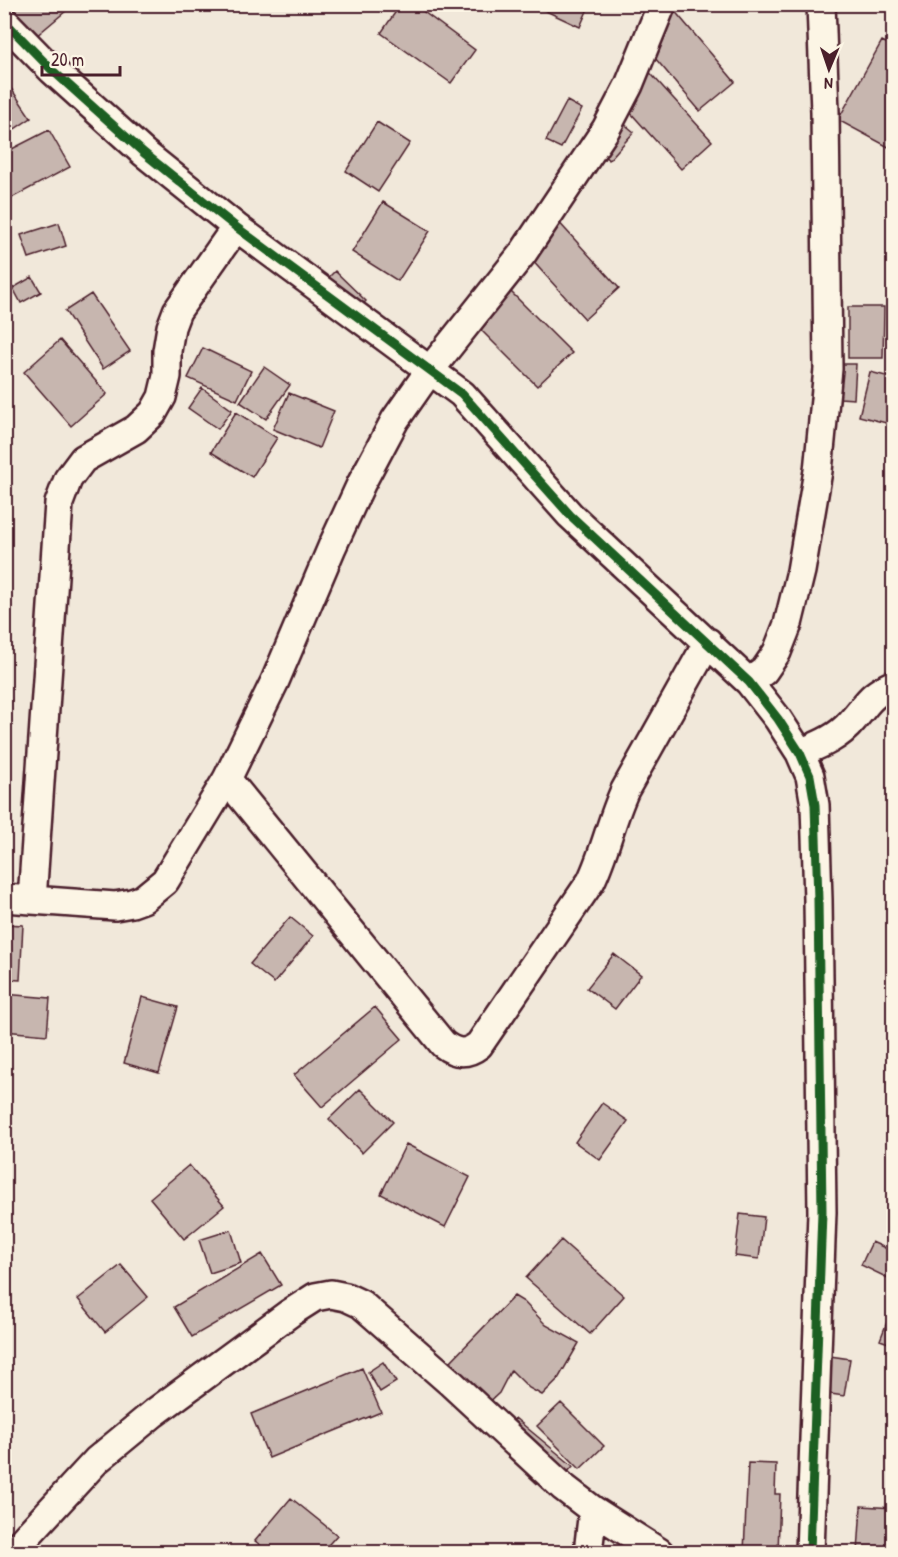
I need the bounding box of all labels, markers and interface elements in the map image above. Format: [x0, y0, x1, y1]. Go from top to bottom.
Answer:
scale bar [42, 39, 120, 77]
north arrow [799, 39, 859, 99]
text: 20 m [51, 47, 84, 72]
text: N [823, 73, 833, 95]

